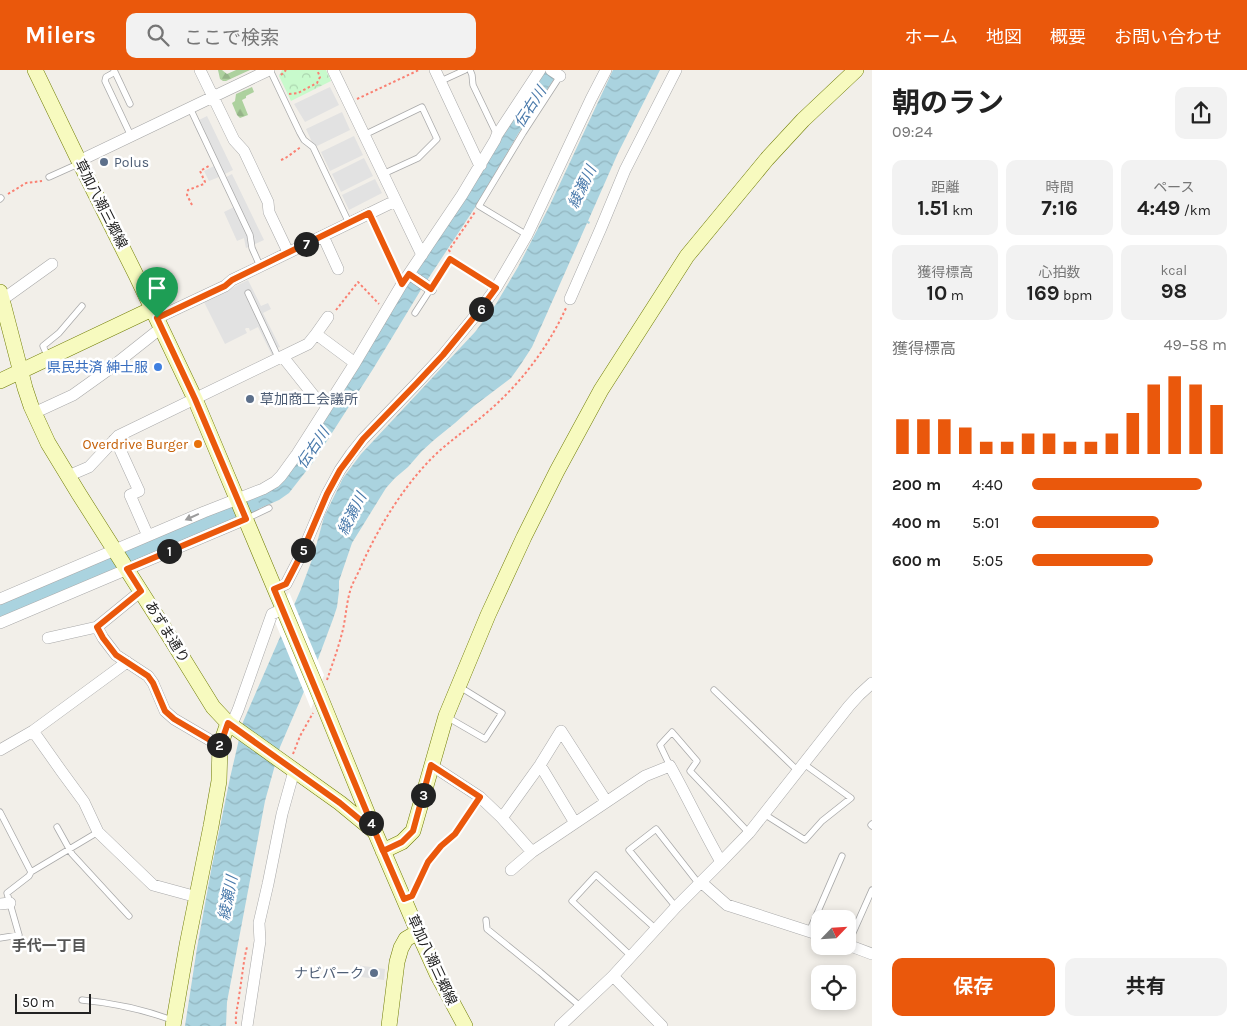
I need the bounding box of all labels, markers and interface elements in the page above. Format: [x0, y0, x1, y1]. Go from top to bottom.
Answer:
search box [126, 13, 476, 58]
text: Milers [25, 21, 96, 49]
icon: search [144, 21, 172, 49]
text: ホーム [905, 26, 958, 48]
text: 地図 [986, 26, 1022, 48]
text: 概要 [1050, 26, 1086, 48]
text: お問い合わせ [1114, 26, 1222, 48]
text: ここで検索 [184, 27, 279, 49]
water label: 伝右川 [510, 82, 551, 131]
text: 朝のラン [892, 86, 1004, 119]
button: share [1175, 87, 1227, 139]
text: 09:24 [892, 122, 933, 141]
place label: Polus [114, 154, 149, 171]
street label: 草加八潮三郷線 [71, 156, 131, 252]
marker: Polus [98, 156, 110, 168]
water label: 綾瀬川 [564, 161, 601, 211]
text: 距離 [931, 179, 959, 196]
text: 時間 [1045, 179, 1073, 196]
text: ペース [1153, 179, 1194, 196]
text: 1.51 [917, 196, 949, 220]
text: 7:16 [1041, 196, 1078, 220]
text: 4:49 [1137, 196, 1180, 220]
text: km [949, 202, 973, 219]
text: /km [1180, 202, 1211, 219]
pin: 7 [294, 232, 318, 256]
text: 7 [303, 236, 310, 253]
text: kcal [1160, 262, 1187, 279]
text: 獲得標高 [917, 264, 973, 281]
text: 心拍数 [1038, 264, 1080, 281]
pin [136, 267, 178, 318]
icon: arrive [143, 274, 171, 302]
text: 98 [1161, 279, 1187, 303]
text: 10 [927, 281, 947, 305]
text: 169 [1027, 281, 1060, 305]
text: m [947, 287, 964, 304]
text: bpm [1060, 287, 1092, 304]
pin: 6 [468, 296, 494, 322]
text: 6 [477, 301, 486, 318]
text: 49–58 m [1164, 335, 1227, 354]
text: 獲得標高 [892, 339, 956, 358]
place label: 県民共済 紳士服 [47, 359, 148, 376]
marker: 県民共済 紳士服 [152, 361, 164, 373]
place label: 草加商工会議所 [260, 391, 358, 408]
marker: 草加商工会議所 [244, 393, 256, 405]
water label: 伝右川 [293, 423, 334, 472]
place label: Overdrive Burger [82, 436, 189, 453]
marker: Overdrive Burger [192, 438, 204, 450]
text: 200 m [892, 475, 941, 494]
text: 4:40 [972, 475, 1003, 494]
water label: 綾瀬川 [334, 488, 371, 538]
text: 400 m [892, 513, 941, 532]
text: 5:01 [972, 513, 1000, 532]
one-way arrow [185, 514, 199, 522]
pin: 1 [156, 538, 182, 564]
pin: 5 [290, 538, 316, 562]
text: 5 [299, 542, 308, 559]
text: 1 [167, 543, 172, 560]
text: 600 m [892, 551, 941, 570]
text: 5:05 [972, 551, 1003, 570]
street label: あずま通り [141, 598, 193, 666]
pin: 2 [206, 732, 232, 758]
text: 2 [215, 737, 224, 754]
pin: 3 [410, 782, 436, 808]
text: 3 [419, 787, 428, 804]
pin: 4 [358, 810, 384, 836]
text: 4 [367, 815, 376, 832]
water label: 綾瀬川 [215, 872, 242, 922]
north arrow [811, 910, 856, 955]
map controls [811, 910, 856, 1010]
street label: 草加八潮三郷線 [404, 912, 460, 1008]
district label: 手代一丁目 [11, 937, 87, 955]
button: 保存 [892, 958, 1055, 1016]
button: 共有 [1065, 958, 1227, 1016]
place label: ナビパーク [294, 965, 364, 982]
button: locate [811, 965, 856, 1010]
marker: ナビパーク [368, 967, 380, 979]
scale bar [15, 991, 91, 1014]
text: 50 m [22, 994, 55, 1011]

